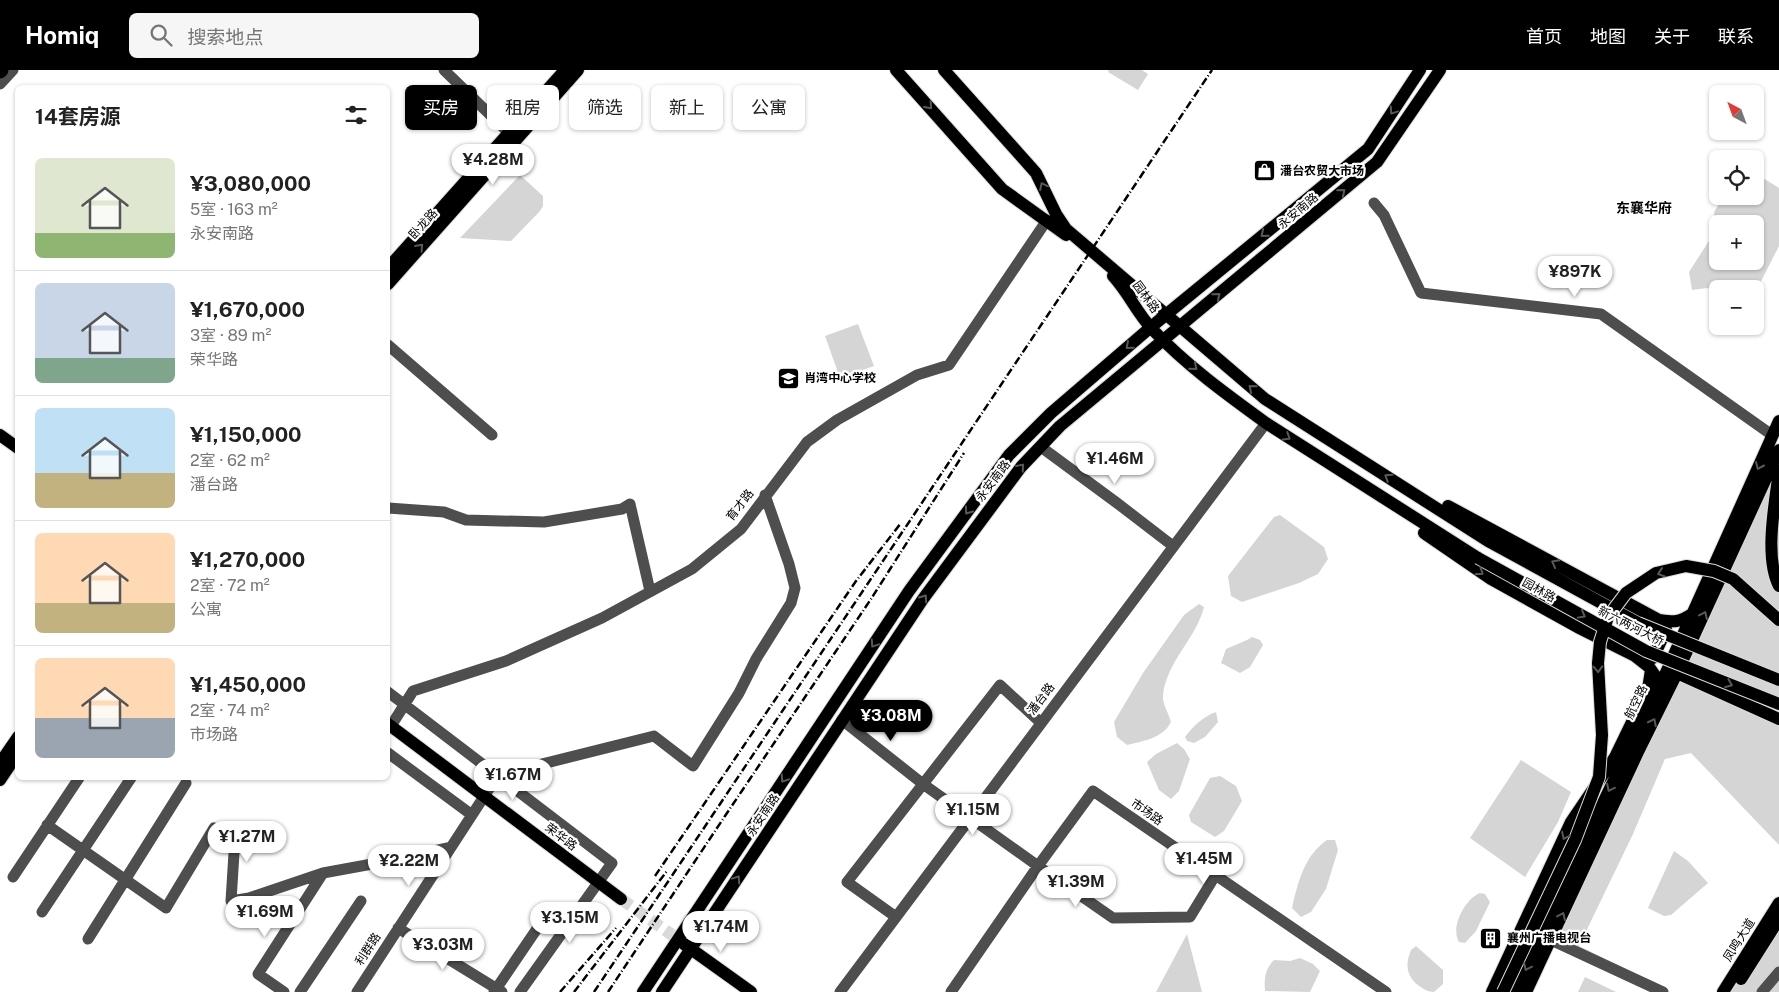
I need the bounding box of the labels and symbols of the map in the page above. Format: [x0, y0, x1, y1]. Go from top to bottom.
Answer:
north arrow [1709, 85, 1764, 140]
one-way arrow [923, 101, 932, 110]
one-way arrow [1390, 105, 1399, 114]
pin: ¥4.28M [452, 144, 534, 186]
shop icon: 潘台农贸大市场 [1252, 159, 1276, 183]
place label: 潘台农贸大市场 [1280, 164, 1364, 178]
one-way arrow [1039, 183, 1049, 192]
one-way arrow [1336, 188, 1345, 197]
street label: 永安南路 [1275, 190, 1321, 232]
district label: 东襄华府 [1616, 200, 1672, 216]
street label: 卧龙路 [406, 206, 440, 242]
one-way arrow [1261, 229, 1270, 238]
one-way arrow [414, 244, 423, 253]
pin: ¥897K [1540, 256, 1610, 298]
street label: 园林路 [1130, 278, 1162, 316]
one-way arrow [1211, 293, 1220, 301]
one-way arrow [1126, 340, 1135, 349]
one-way arrow [1188, 362, 1197, 371]
school or university icon: 肖湾中心学校 [776, 366, 800, 390]
place label: 肖湾中心学校 [804, 371, 876, 385]
one-way arrow [1249, 385, 1258, 394]
one-way arrow [1282, 430, 1291, 440]
pin: ¥1.46M [1074, 442, 1156, 485]
street label: 永安南路 [973, 458, 1013, 504]
one-way arrow [1754, 461, 1765, 470]
one-way arrow [1016, 464, 1025, 473]
one-way arrow [1384, 474, 1394, 483]
street label: 育才路 [723, 487, 757, 523]
one-way arrow [965, 505, 973, 514]
one-way arrow [1551, 559, 1560, 569]
one-way arrow [1474, 566, 1484, 575]
one-way arrow [1657, 567, 1666, 577]
street label: 园林路 [1520, 575, 1558, 605]
one-way arrow [918, 594, 927, 604]
street label: 新六两河大桥 [1596, 603, 1666, 649]
one-way arrow [1576, 609, 1585, 619]
one-way arrow [1697, 611, 1708, 620]
one-way arrow [871, 638, 880, 648]
one-way arrow [1593, 666, 1603, 673]
one-way arrow [1724, 678, 1733, 688]
street label: 潘台路 [1025, 680, 1057, 718]
street label: 航空路 [1622, 683, 1650, 721]
pin: ¥3.08M [850, 700, 932, 742]
one-way arrow [1647, 718, 1657, 727]
pin: ¥1.67M [472, 758, 554, 801]
one-way arrow [781, 774, 790, 783]
one-way arrow [1606, 783, 1616, 792]
street label: 永安南路 [744, 791, 782, 839]
pin: ¥1.15M [932, 794, 1014, 836]
street label: 市场路 [1128, 796, 1166, 828]
pin: ¥1.27M [206, 820, 288, 863]
street label: 荣华路 [542, 821, 580, 853]
one-way arrow [1560, 831, 1571, 840]
pin: ¥1.45M [1163, 842, 1245, 885]
pin: ¥2.22M [368, 844, 450, 887]
pin: ¥1.39M [1035, 866, 1117, 908]
one-way arrow [731, 875, 740, 884]
pin: ¥1.69M [224, 896, 306, 938]
pin: ¥3.15M [529, 902, 611, 944]
pin: ¥1.74M [680, 910, 762, 953]
one-way arrow [1555, 912, 1566, 921]
street label: 凤鸣大道 [1720, 916, 1758, 964]
building icon: 襄州广播电视台 [1479, 926, 1503, 950]
pin: ¥3.03M [402, 928, 484, 971]
street label: 利群路 [352, 930, 384, 968]
place label: 襄州广播电视台 [1507, 931, 1591, 945]
one-way arrow [1522, 962, 1533, 971]

